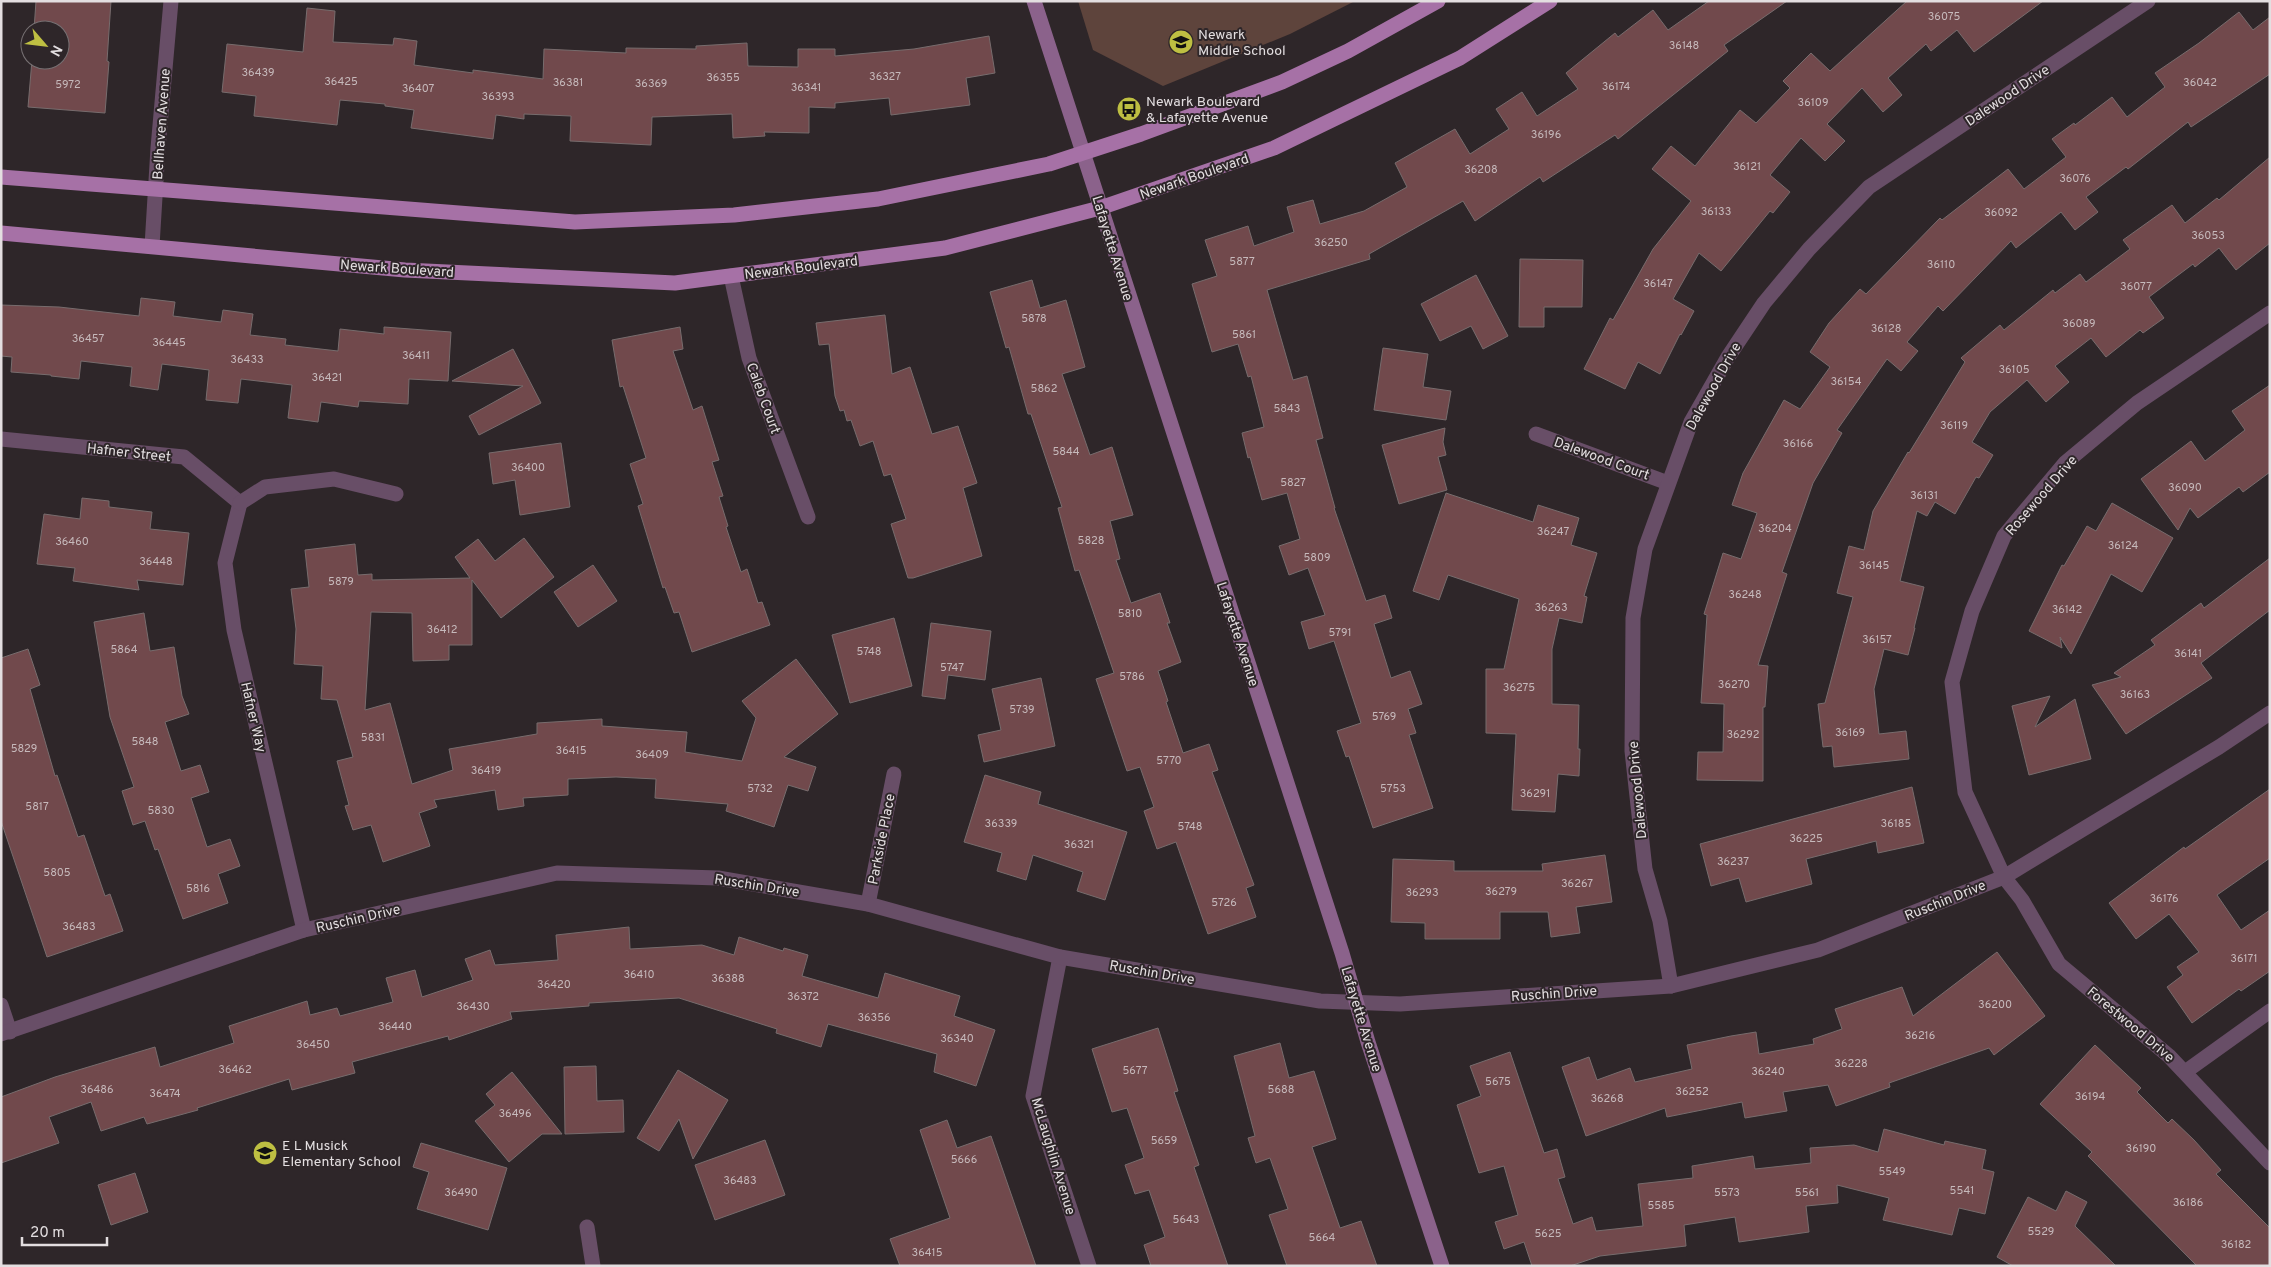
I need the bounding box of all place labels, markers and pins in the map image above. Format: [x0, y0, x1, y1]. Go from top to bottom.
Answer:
place label: Newark Middle School [1198, 27, 1286, 60]
school or university icon: Newark Middle School [1168, 29, 1194, 55]
place label: Newark Boulevard & Lafayette Avenue [1146, 94, 1268, 127]
bus stop icon: Newark Boulevard & Lafayette Avenue [1116, 96, 1142, 122]
place label: E L Musick Elementary School [282, 1138, 401, 1171]
school or university icon: E L Musick Elementary School [252, 1140, 278, 1166]

